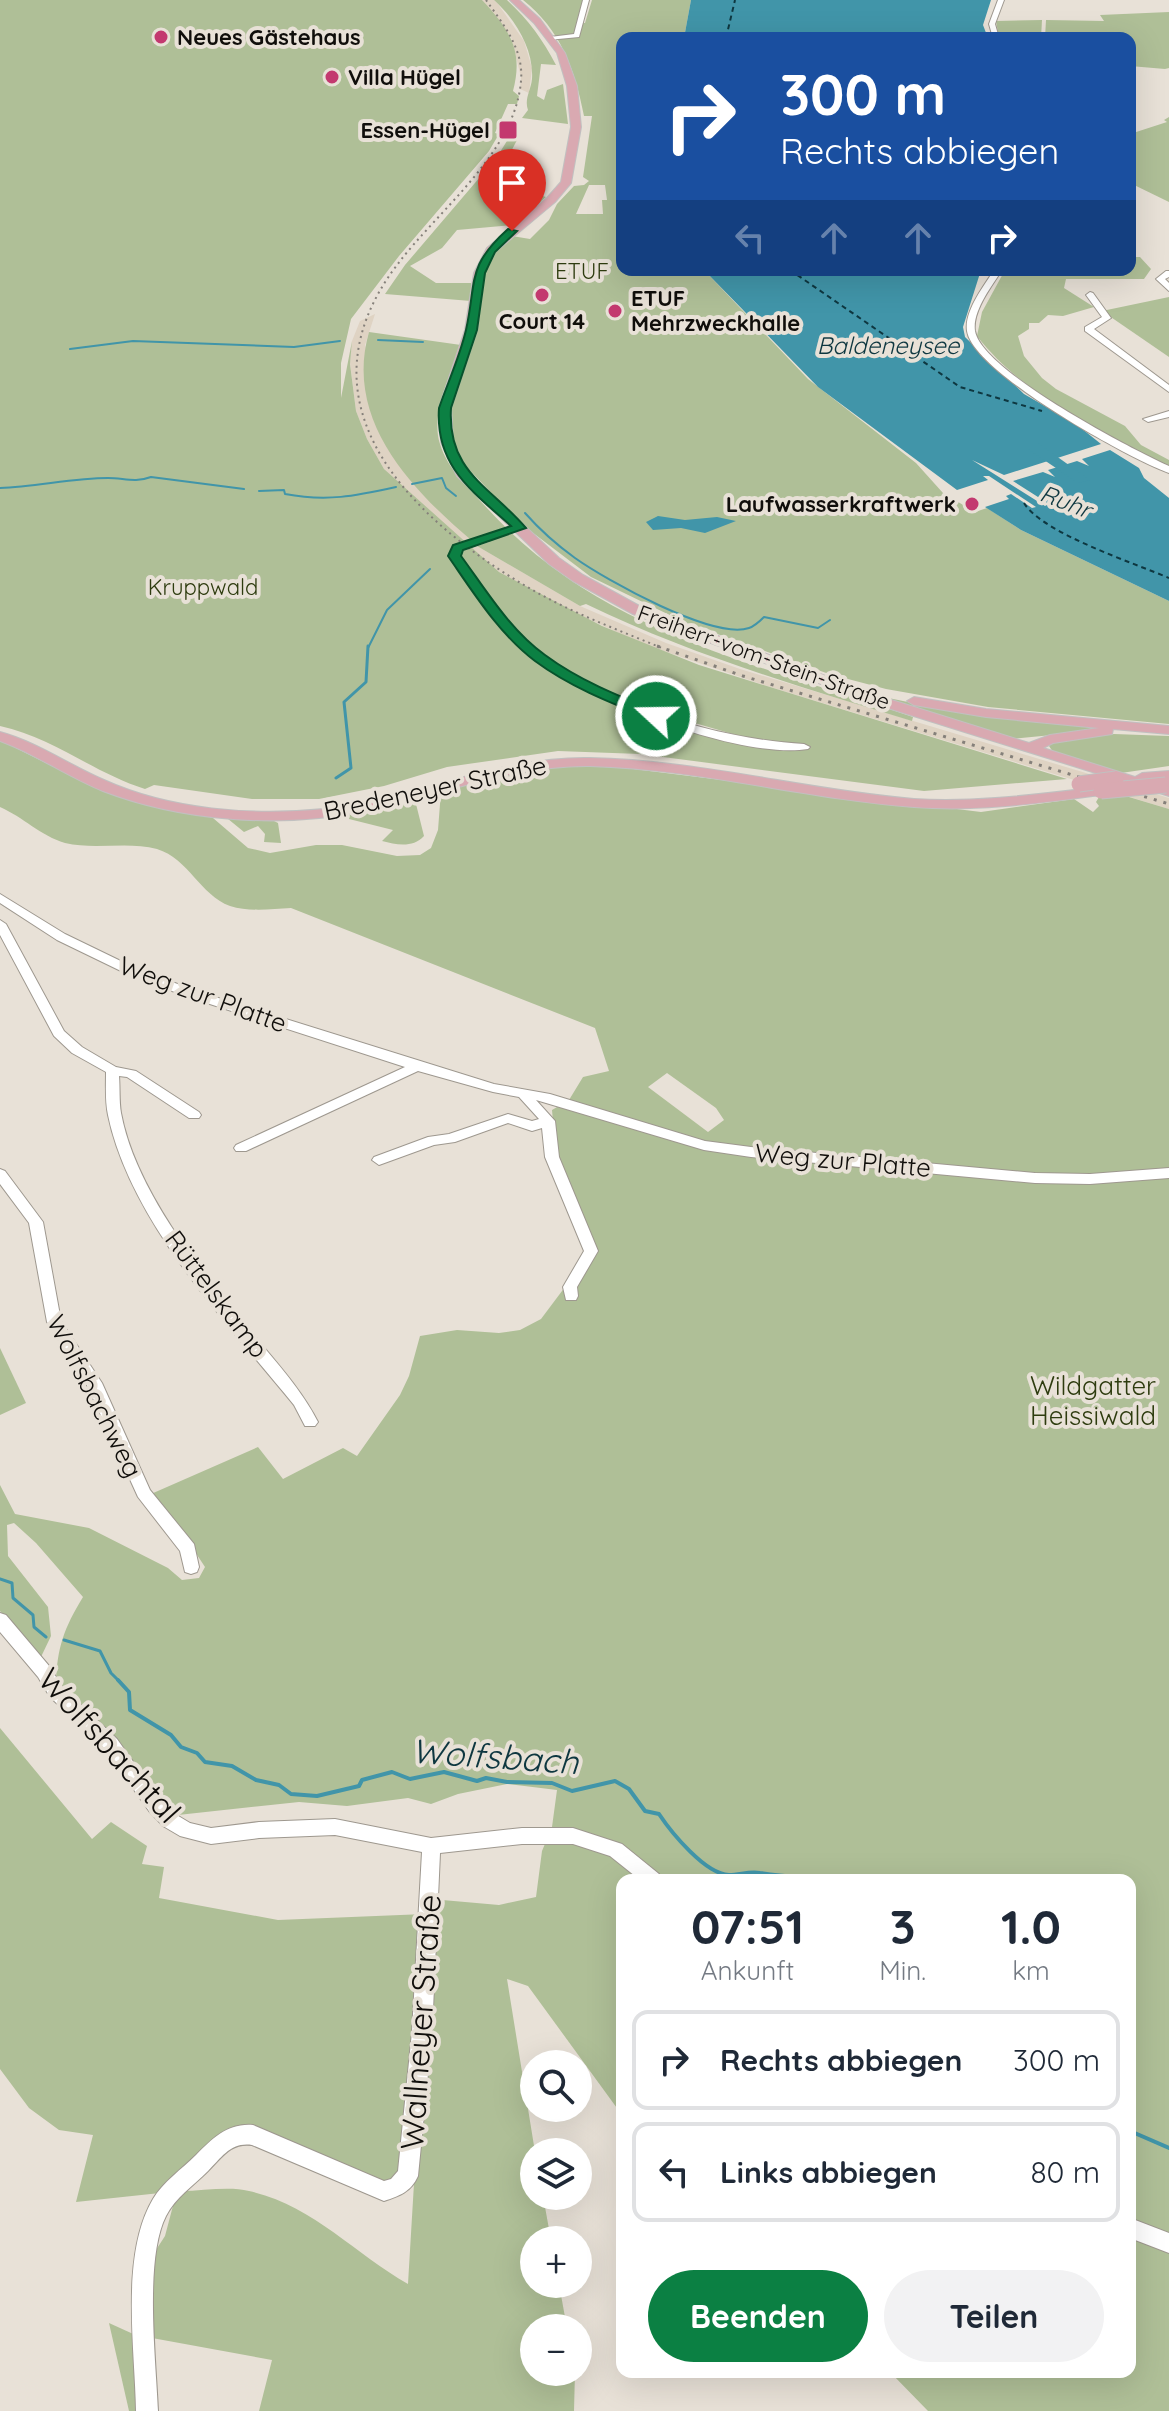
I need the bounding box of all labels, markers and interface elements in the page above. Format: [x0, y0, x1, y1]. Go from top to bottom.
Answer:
place label: Neues Gästehaus [177, 23, 361, 51]
marker: Neues Gästehaus [152, 28, 170, 46]
text: 300 m [780, 59, 946, 129]
place label: Villa Hügel [348, 63, 461, 91]
icon: right [648, 64, 752, 168]
marker: Villa Hügel [323, 68, 341, 86]
place label: Essen-Hügel [360, 116, 490, 144]
marker: Essen-Hügel [497, 119, 519, 141]
text: Rechts abbiegen [780, 128, 1059, 173]
pin [478, 149, 546, 231]
icon: arrive [490, 161, 534, 205]
icon: left [728, 216, 772, 260]
icon: ahead [812, 216, 856, 260]
icon: ahead [896, 216, 940, 260]
icon: right [980, 216, 1024, 260]
park label: ETUF [555, 257, 609, 285]
place label: ETUF Mehrzweckhalle [631, 284, 800, 337]
marker: Court 14 [533, 286, 551, 304]
marker: ETUF Mehrzweckhalle [606, 302, 624, 320]
place label: Court 14 [499, 307, 585, 335]
water label: Baldeneysee [817, 330, 961, 360]
water label: Ruhr [1036, 478, 1098, 525]
place label: Laufwasserkraftwerk [726, 490, 956, 518]
marker: Laufwasserkraftwerk [963, 495, 981, 513]
park label: Kruppwald [148, 573, 258, 601]
street label: Freiherr-vom-Stein-Straße [634, 598, 894, 716]
position arrow [614, 674, 698, 758]
street label: Bredeneyer Straße [321, 748, 549, 828]
street label: Weg zur Platte [114, 948, 292, 1040]
street label: Weg zur Platte [754, 1136, 932, 1184]
street label: Rüttelskamp [158, 1224, 276, 1364]
street label: Wolfsbachweg [40, 1309, 150, 1483]
park label: Wildgatter Heissiwald [1030, 1369, 1156, 1432]
street label: Wolfsbachtal [30, 1659, 190, 1831]
water label: Wolfsbach [410, 1729, 580, 1783]
street label: Wallneyer Straße [391, 1893, 449, 2151]
text: 07:51 [691, 1896, 804, 1956]
text: 3 [890, 1896, 915, 1956]
text: 1.0 [1001, 1896, 1061, 1956]
text: Ankunft [701, 1954, 794, 1987]
text: Min. [879, 1954, 926, 1987]
text: km [1012, 1954, 1050, 1987]
icon: right [652, 2038, 696, 2082]
text: Rechts abbiegen [720, 2041, 962, 2079]
text: 300 m [1013, 2041, 1100, 2079]
map controls [520, 2050, 592, 2386]
button: search [520, 2050, 592, 2122]
button: layers [520, 2138, 592, 2210]
icon: left [652, 2150, 696, 2194]
text: Links abbiegen [720, 2153, 937, 2191]
text: 80 m [1030, 2153, 1100, 2191]
button: + [520, 2226, 592, 2298]
button: Beenden [648, 2270, 868, 2362]
button: Teilen [884, 2270, 1104, 2362]
button: − [520, 2314, 592, 2386]

